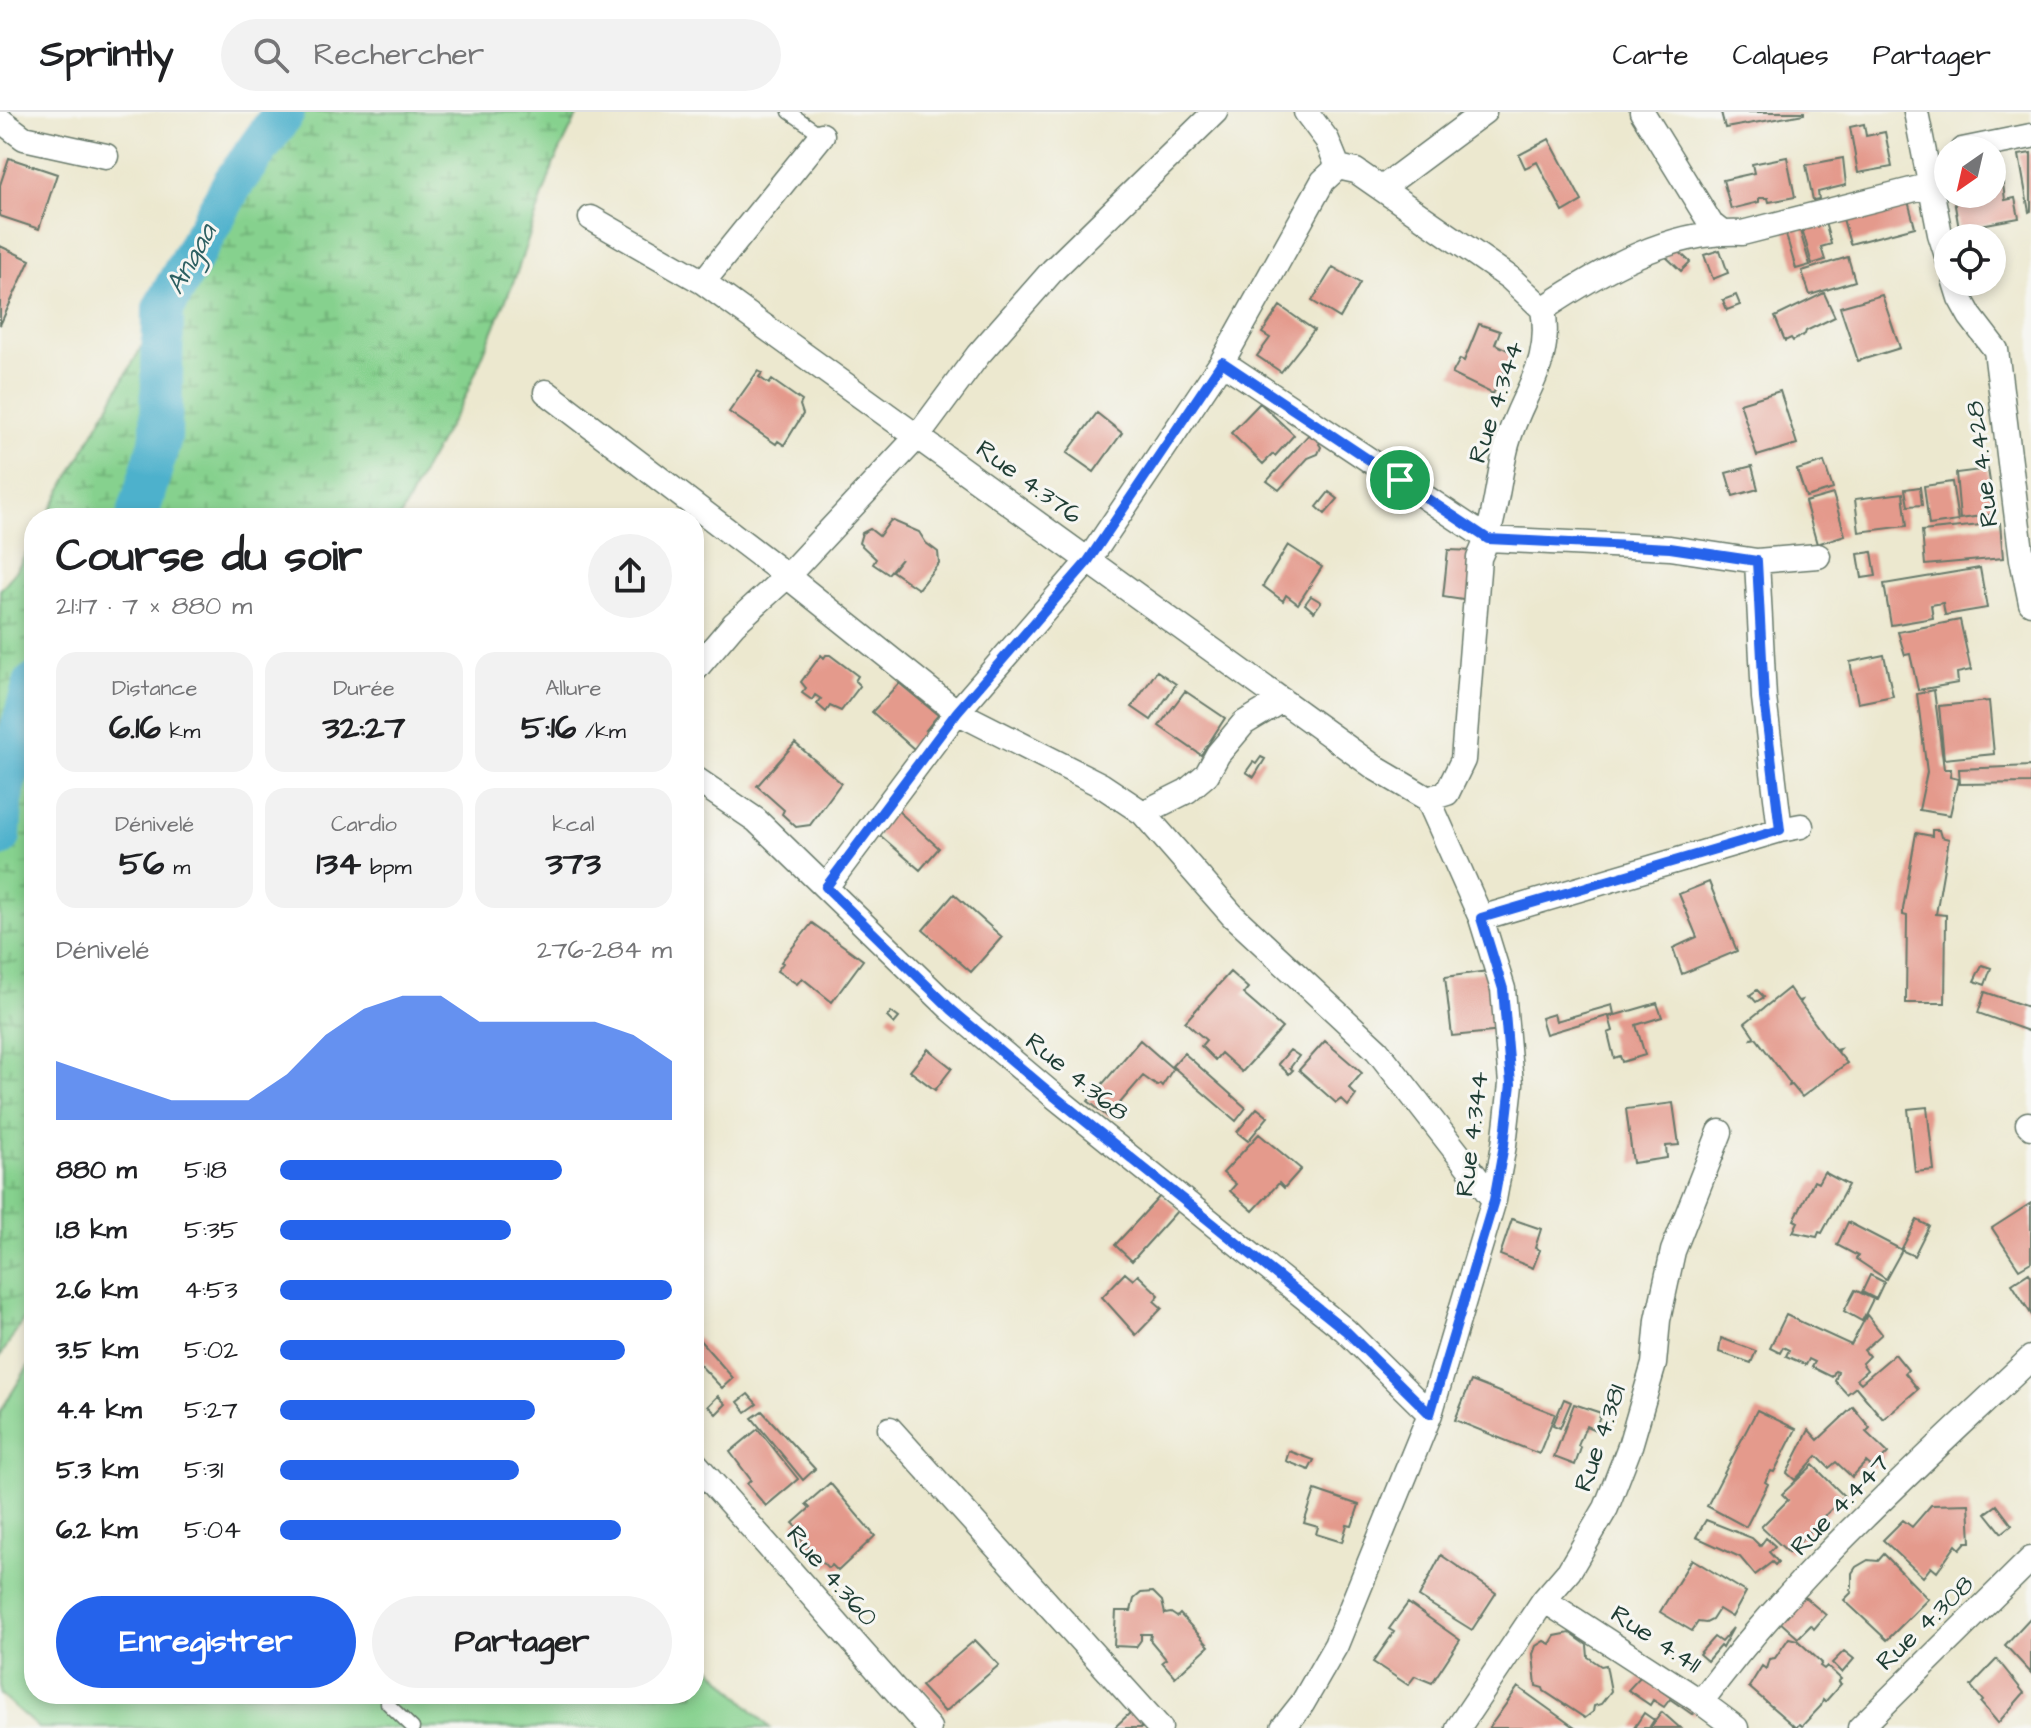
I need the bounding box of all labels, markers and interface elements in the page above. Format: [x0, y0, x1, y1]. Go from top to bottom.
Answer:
search box [221, 19, 781, 91]
text: Sprintly [40, 29, 173, 81]
icon: search [249, 33, 293, 77]
text: Rechercher [313, 34, 484, 76]
text: Carte [1613, 36, 1689, 75]
text: Calques [1733, 36, 1829, 75]
text: Partager [1873, 36, 1991, 75]
north arrow [1934, 136, 2006, 208]
map controls [1934, 136, 2006, 296]
water label: Angaa [156, 215, 228, 302]
button: locate [1934, 224, 2006, 296]
street label: Rue 4.344 [1459, 336, 1533, 468]
street label: Rue 4.428 [1956, 399, 2008, 529]
street label: Rue 4.376 [969, 431, 1089, 533]
pin [1366, 446, 1434, 514]
icon: arrive [1378, 458, 1422, 502]
text: Course du soir [56, 527, 362, 588]
button: share [588, 534, 672, 618]
text: 21:17 · 7 × 880 m [56, 588, 252, 624]
text: Distance [112, 673, 197, 704]
text: Durée [333, 673, 395, 704]
text: Allure [545, 673, 601, 704]
text: 6.16 [109, 704, 161, 752]
text: 32:27 [323, 704, 405, 752]
text: 5:16 [521, 704, 576, 752]
text: km [161, 716, 200, 747]
text: /km [576, 716, 626, 747]
text: Dénivelé [115, 809, 194, 840]
text: Cardio [331, 809, 397, 840]
text: kcal [552, 809, 594, 840]
text: 56 [119, 840, 164, 888]
text: 134 [316, 840, 361, 888]
text: 373 [546, 840, 601, 888]
text: m [164, 852, 190, 883]
text: bpm [361, 852, 412, 883]
text: Dénivelé [56, 932, 150, 968]
text: 276–284 m [537, 932, 672, 968]
street label: Rue 4.368 [1018, 1024, 1137, 1130]
street label: Rue 4.344 [1446, 1069, 1498, 1199]
text: 880 m [56, 1152, 137, 1188]
text: 5:18 [184, 1152, 227, 1188]
text: 1.8 km [56, 1212, 126, 1248]
text: 5:35 [184, 1212, 238, 1248]
text: 2.6 km [56, 1272, 137, 1308]
text: 4:53 [184, 1272, 238, 1308]
text: 3.5 km [56, 1332, 138, 1368]
text: 5:02 [184, 1332, 238, 1368]
street label: Rue 4.381 [1565, 1380, 1635, 1496]
text: 4.4 km [56, 1392, 142, 1428]
text: 5:27 [184, 1392, 238, 1428]
street label: Rue 4.447 [1782, 1446, 1898, 1564]
text: 5.3 km [56, 1452, 138, 1488]
text: 5:31 [184, 1452, 223, 1488]
text: 6.2 km [56, 1512, 137, 1548]
text: 5:04 [184, 1512, 241, 1548]
street label: Rue 4.360 [778, 1518, 886, 1634]
street label: Rue 4.308 [1868, 1567, 1982, 1679]
button: Enregistrer [56, 1596, 356, 1688]
button: Partager [372, 1596, 672, 1688]
street label: Rue 4.411 [1603, 1596, 1709, 1682]

